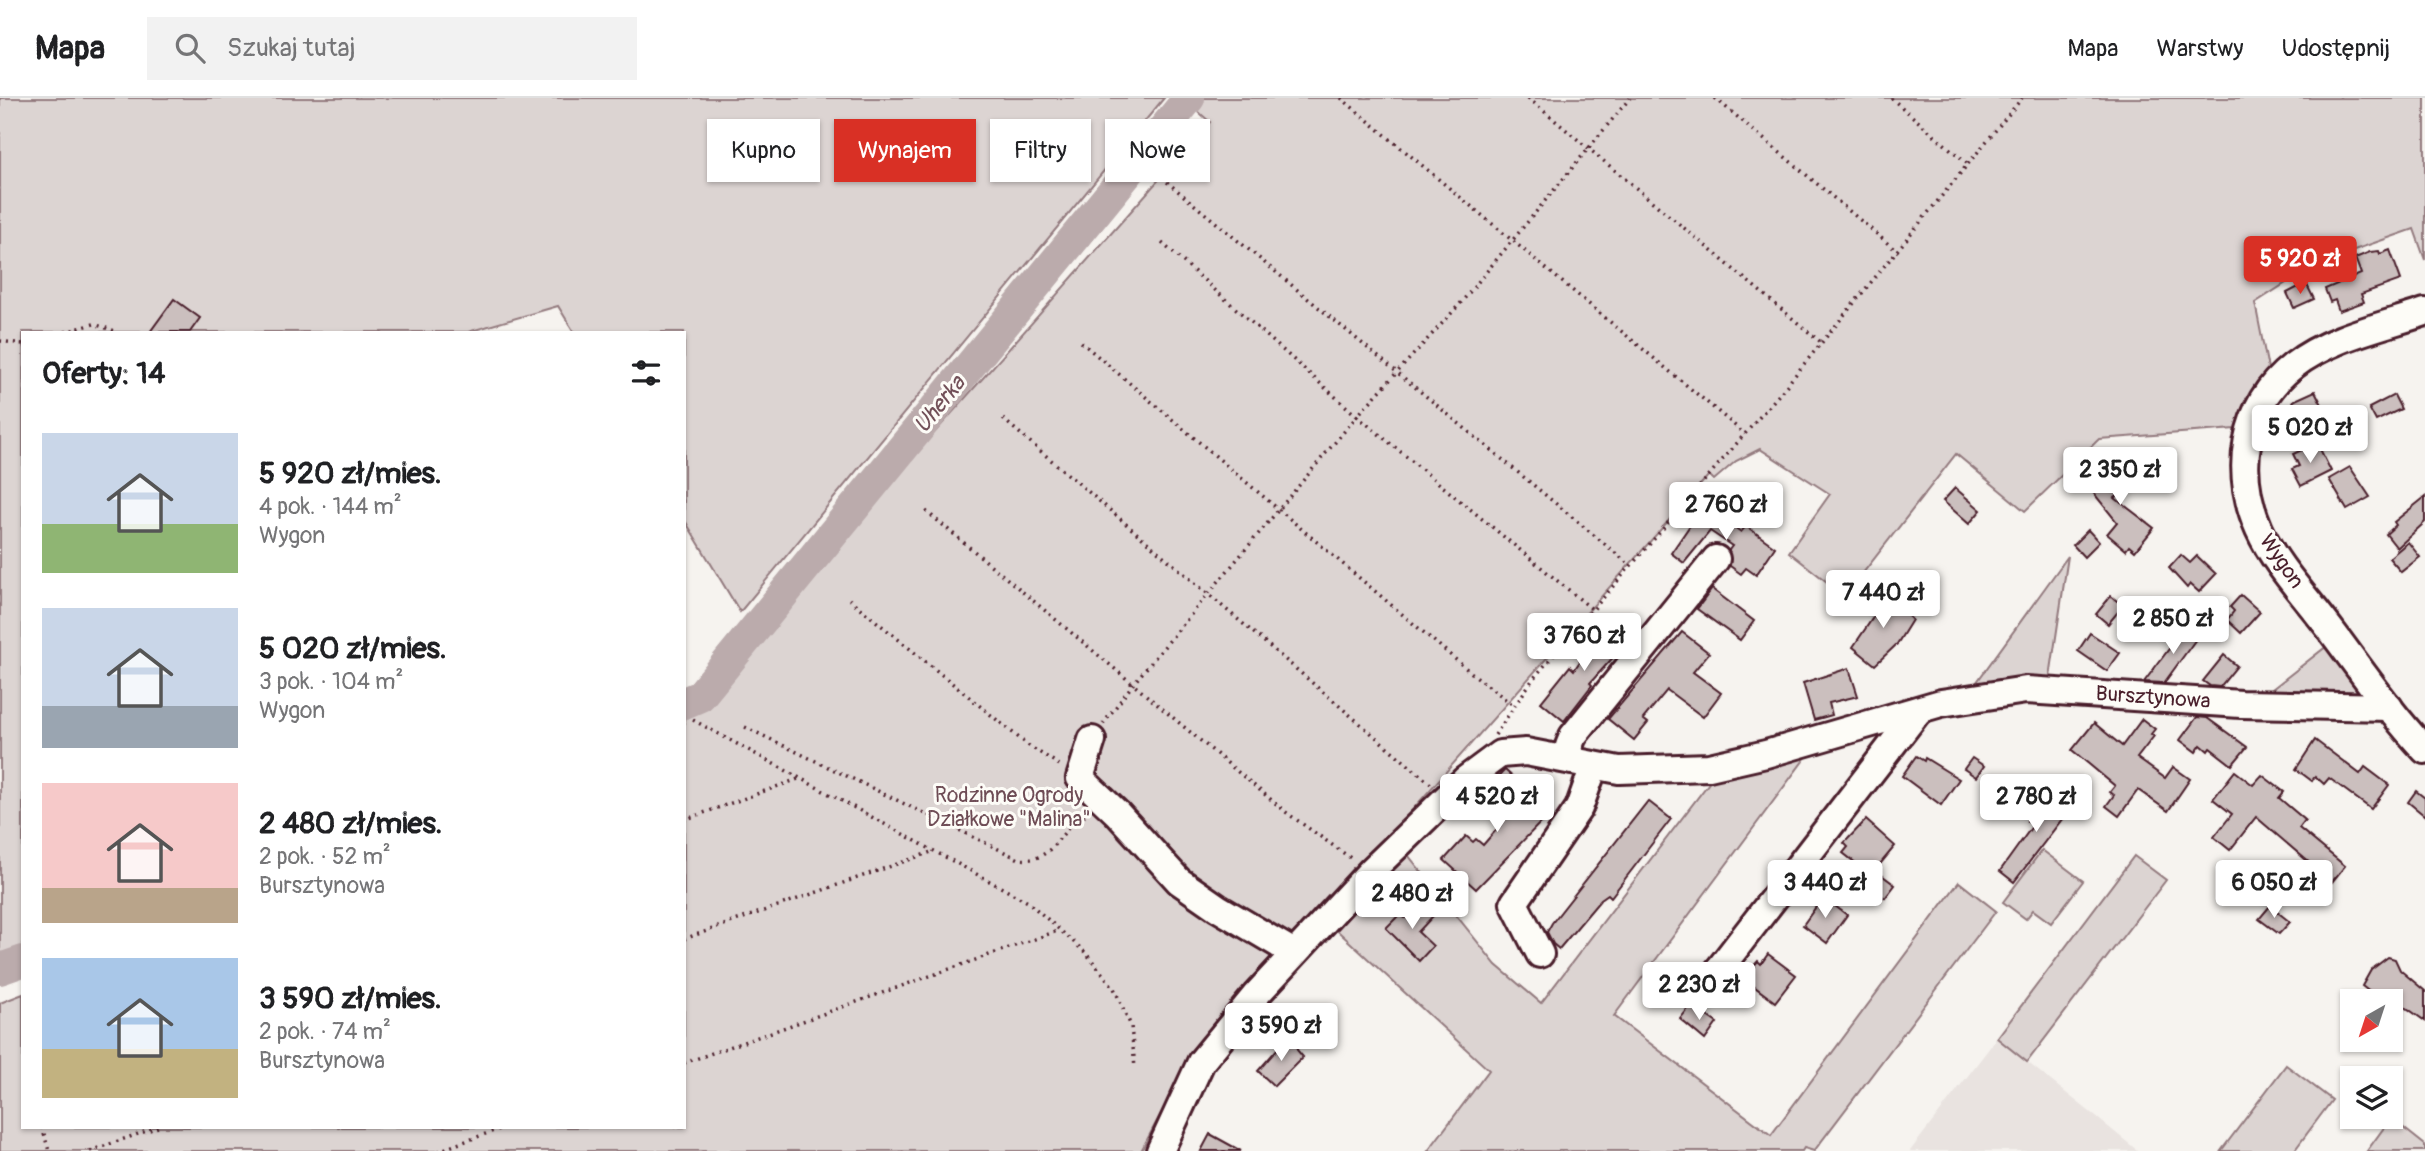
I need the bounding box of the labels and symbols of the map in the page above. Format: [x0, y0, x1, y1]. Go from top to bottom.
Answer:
pin: 5 920 zł [2228, 236, 2372, 296]
water label: Uherka [907, 369, 972, 439]
pin: 5 020 zł [2238, 406, 2382, 465]
pin: 2 350 zł [2048, 448, 2192, 507]
pin: 2 760 zł [1654, 482, 1798, 542]
street label: Wygon [2253, 529, 2310, 594]
pin: 7 440 zł [1811, 570, 1955, 630]
pin: 2 850 zł [2101, 596, 2245, 656]
pin: 3 760 zł [1512, 614, 1656, 673]
street label: Bursztynowa [2095, 680, 2211, 715]
pin: 4 520 zł [1425, 774, 1569, 834]
pin: 2 780 zł [1964, 774, 2108, 834]
park label: Rodzinne Ogrody Działkowe "Malina" [927, 782, 1091, 833]
pin: 3 440 zł [1753, 860, 1897, 920]
pin: 6 050 zł [2202, 860, 2346, 920]
pin: 2 480 zł [1340, 872, 1484, 931]
pin: 2 230 zł [1627, 962, 1771, 1022]
north arrow [2340, 989, 2403, 1052]
pin: 3 590 zł [1209, 1004, 1353, 1063]

